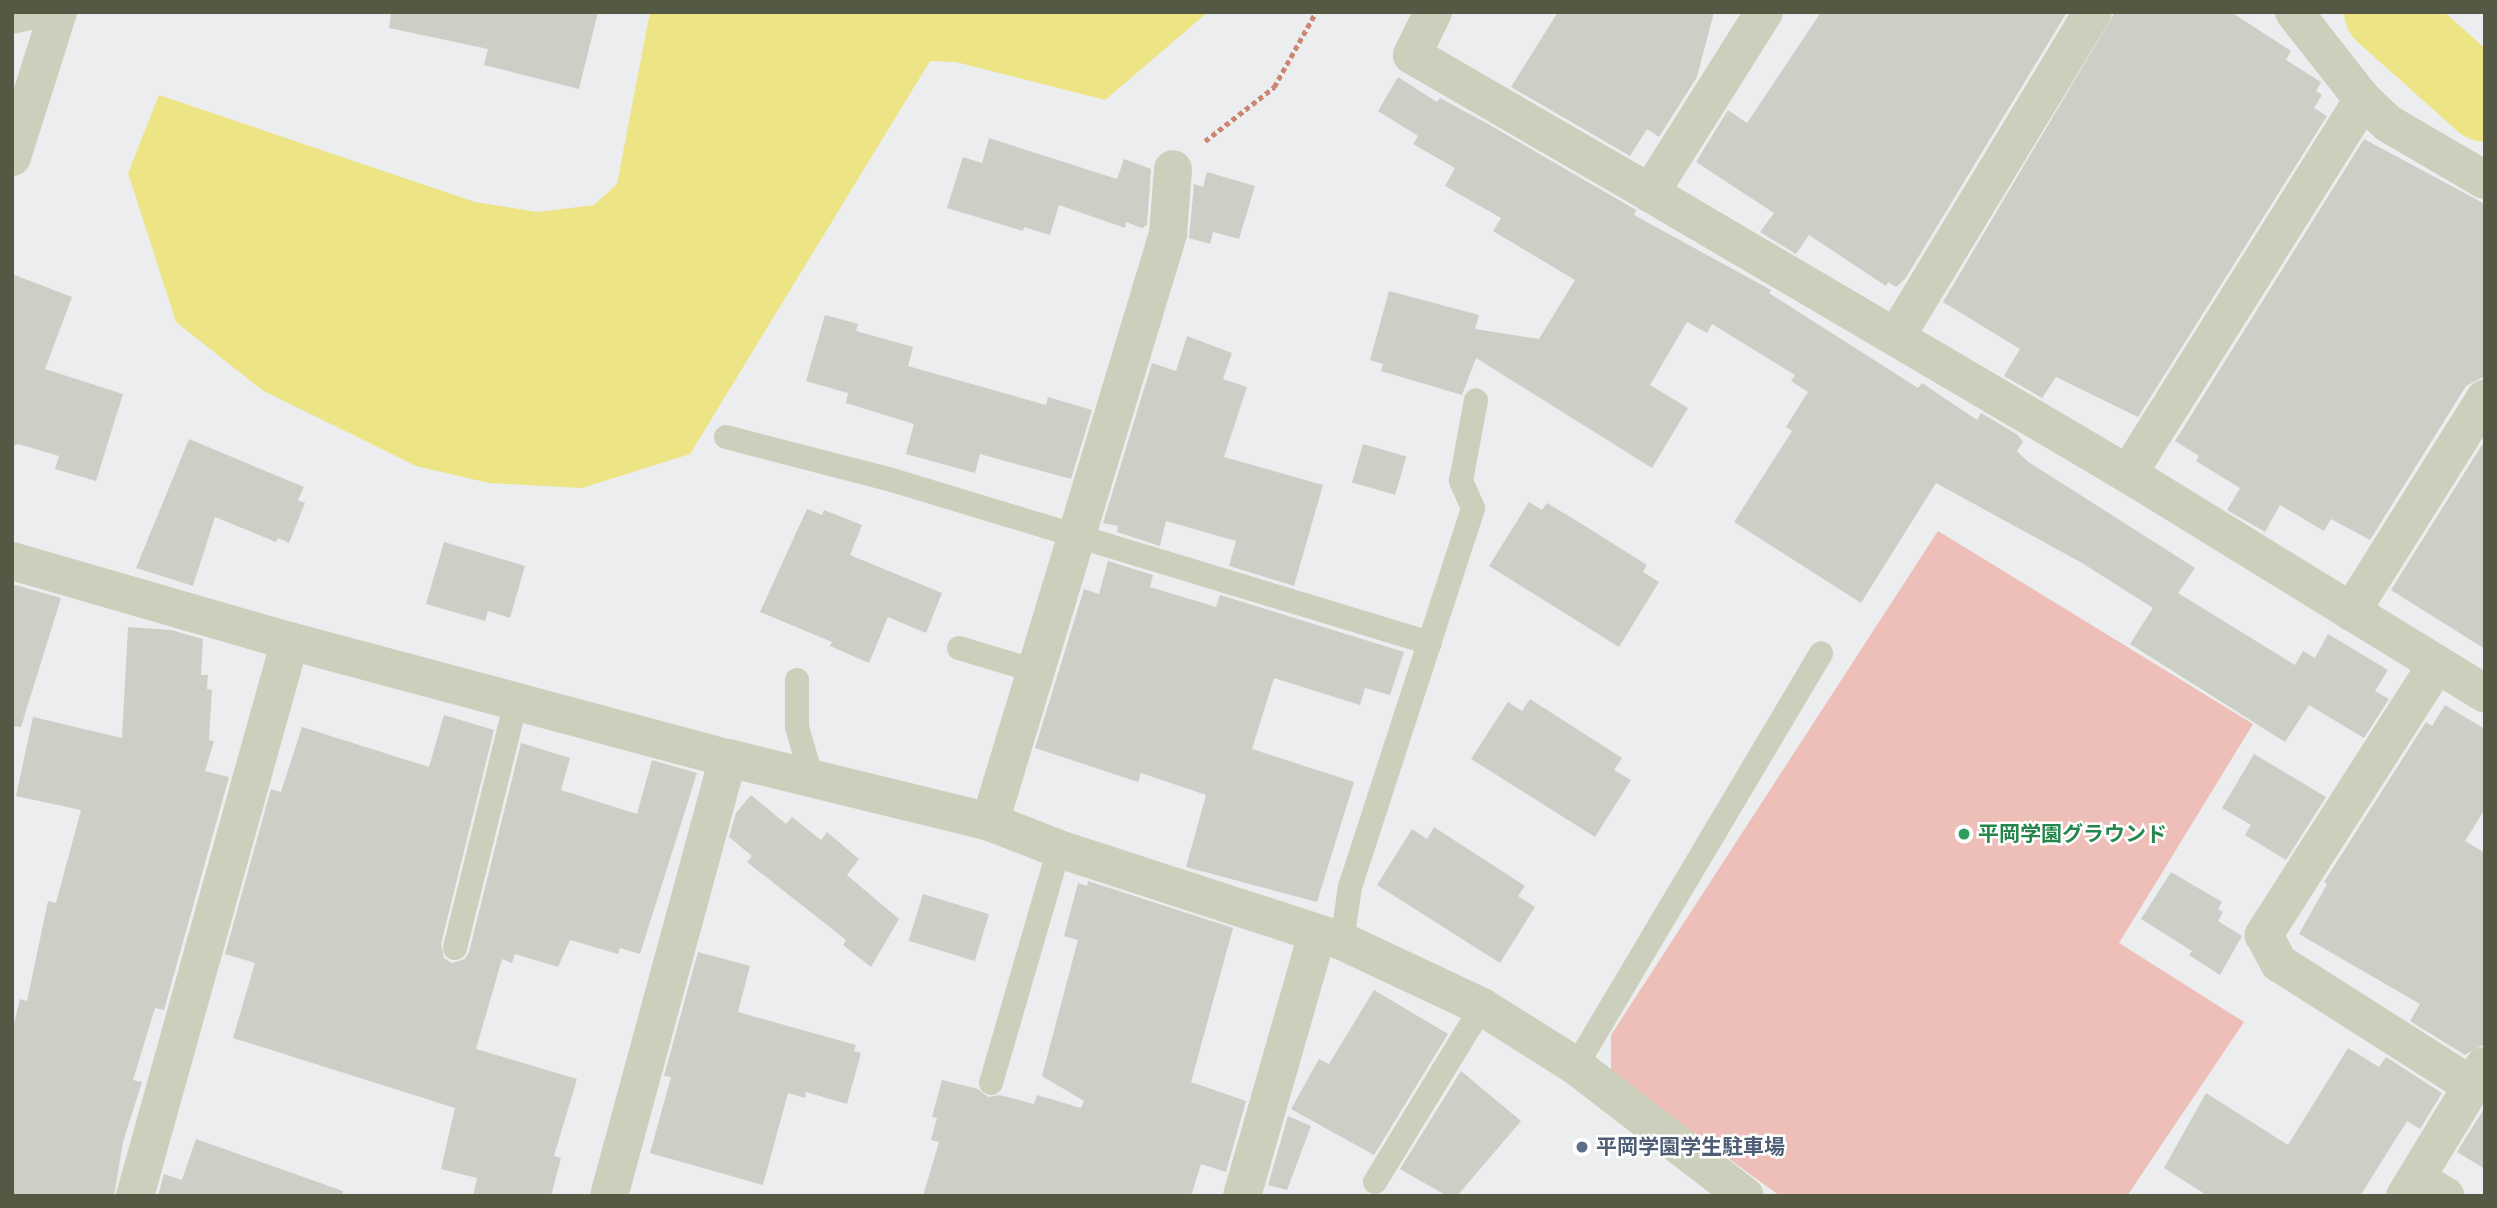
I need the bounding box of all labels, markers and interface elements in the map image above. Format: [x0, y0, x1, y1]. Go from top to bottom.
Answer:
place label: 平岡学園グラウンド [1978, 821, 2167, 847]
marker: 平岡学園グラウンド [1956, 826, 1972, 842]
place label: 平岡学園学生駐車場 [1596, 1134, 1785, 1160]
marker: 平岡学園学生駐車場 [1574, 1139, 1590, 1155]

